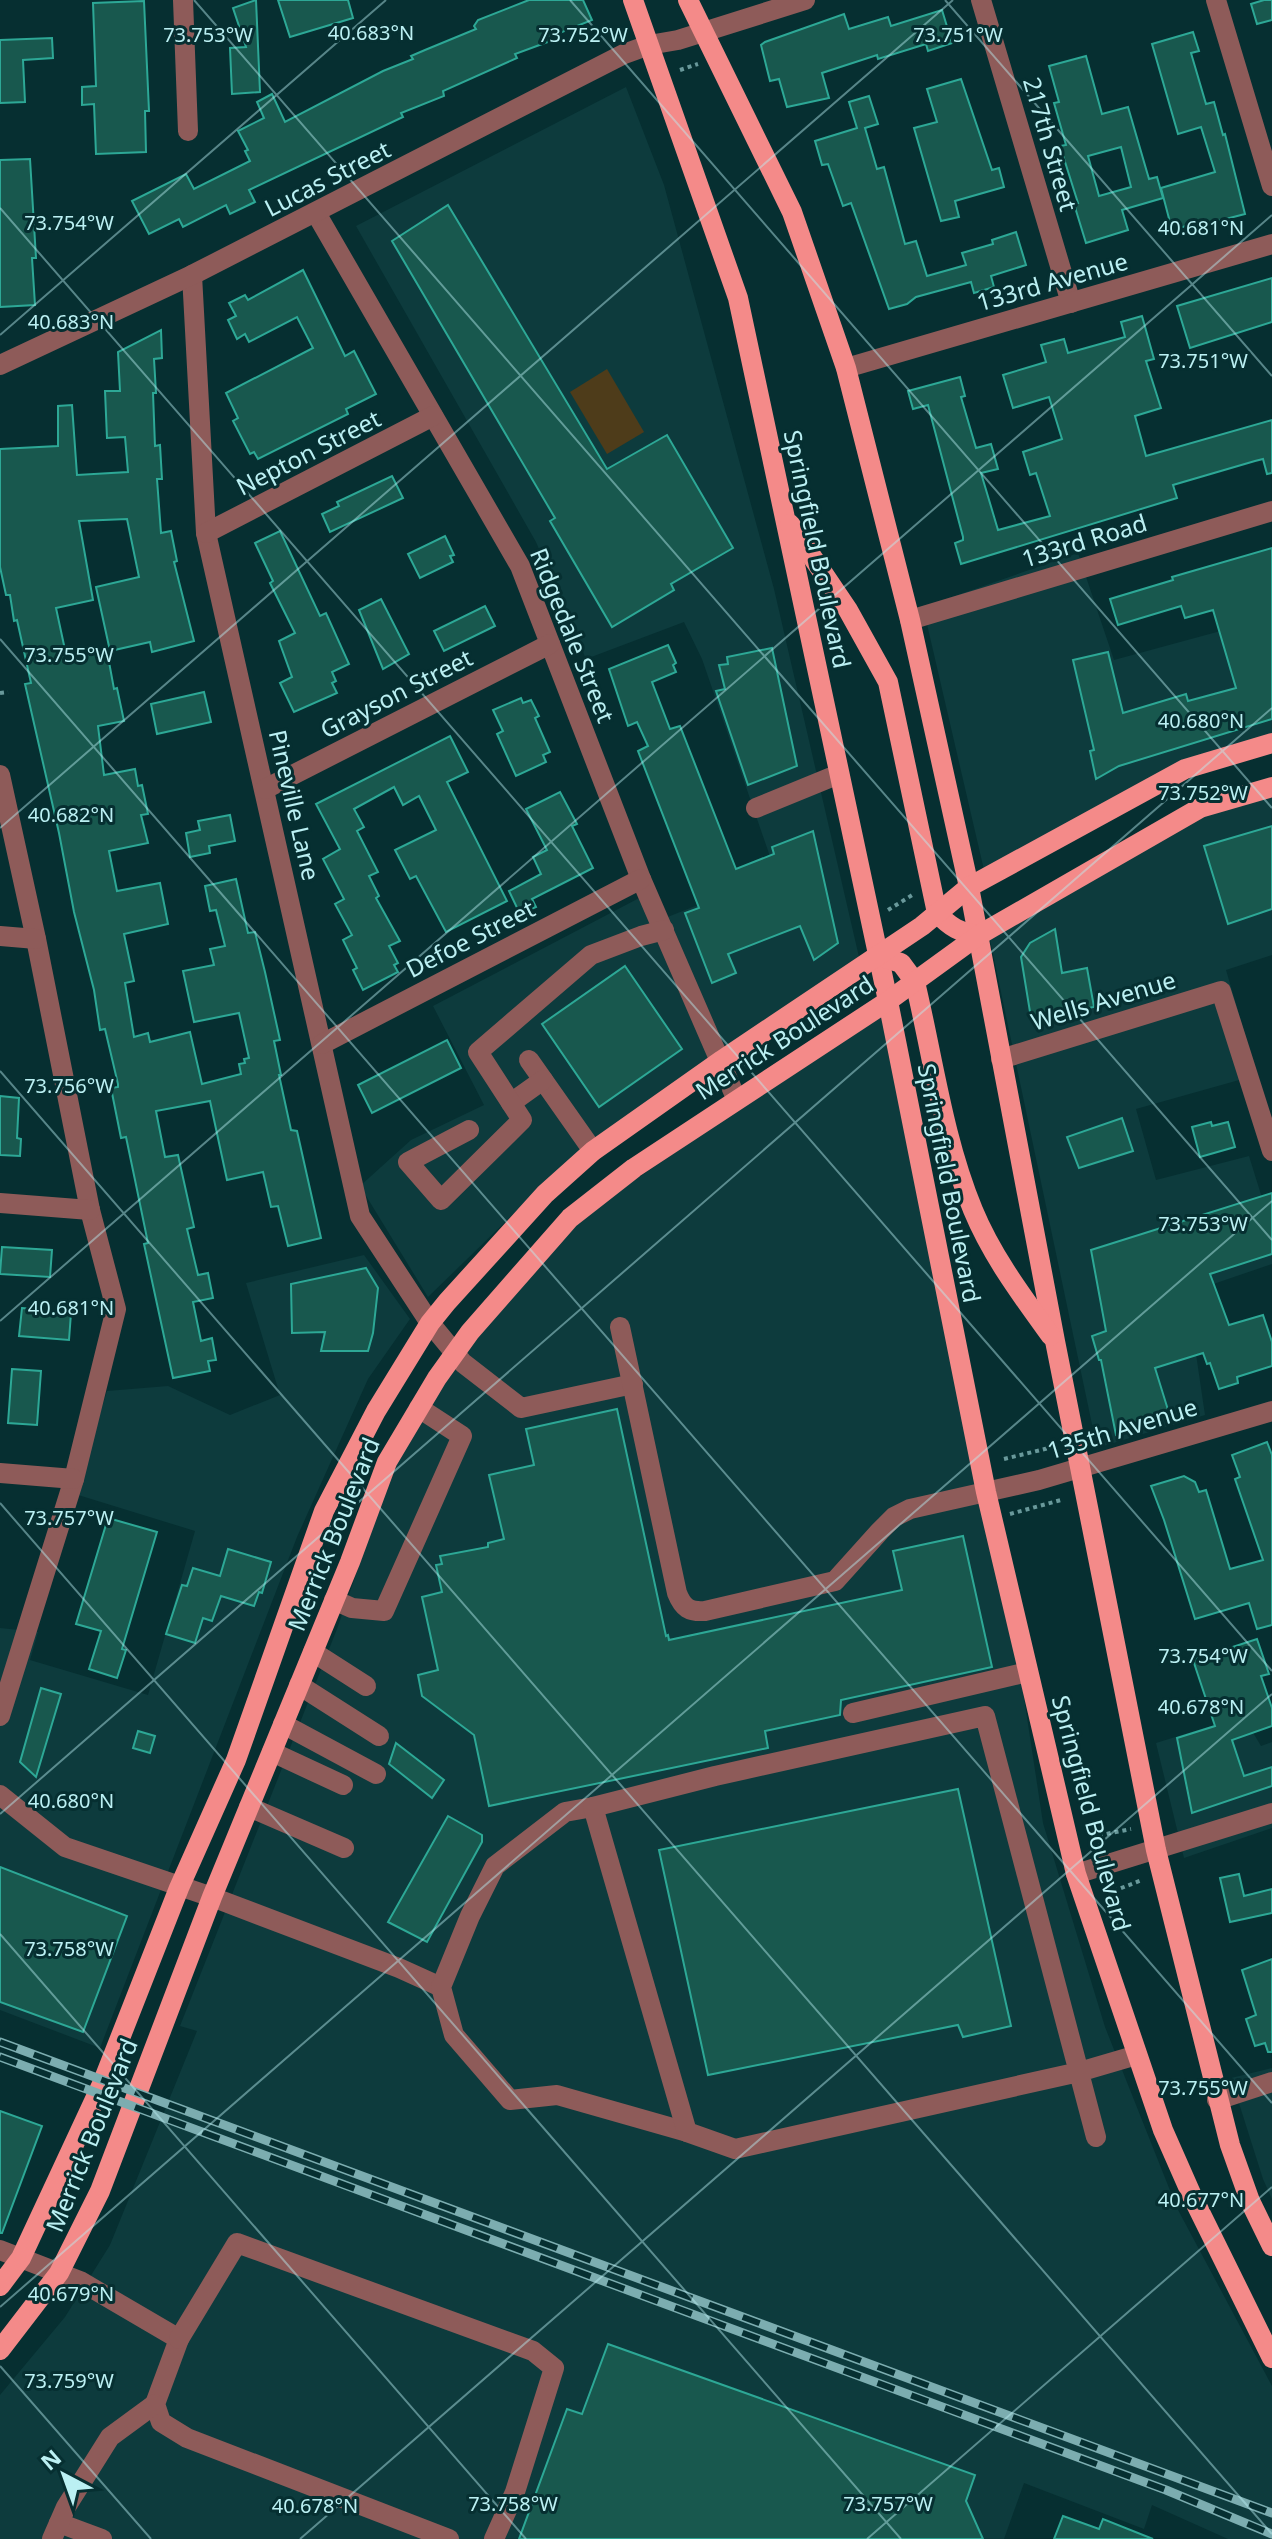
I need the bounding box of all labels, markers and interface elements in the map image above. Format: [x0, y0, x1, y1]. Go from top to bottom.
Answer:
text: 40.683°N [328, 19, 414, 46]
text: 73.753°W [163, 21, 253, 48]
text: 73.752°W [538, 21, 628, 48]
text: 73.751°W [913, 21, 1003, 48]
street label: 217th Street [1016, 73, 1086, 215]
street label: Lucas Street [258, 132, 396, 224]
text: 73.754°W [24, 209, 114, 236]
text: 40.681°N [1158, 214, 1244, 241]
street label: 133rd Avenue [973, 244, 1131, 318]
text: 40.683°N [28, 308, 114, 335]
text: 73.751°W [1158, 347, 1248, 374]
street label: Nepton Street [230, 401, 386, 503]
street label: Springfield Boulevard [777, 427, 859, 671]
street label: 133rd Road [1017, 505, 1151, 575]
street label: Ridgedale Street [523, 543, 623, 727]
street label: Grayson Street [314, 640, 478, 746]
text: 73.755°W [24, 641, 114, 668]
text: 40.680°N [1158, 707, 1244, 734]
street label: Pineville Lane [262, 726, 328, 884]
text: 73.752°W [1158, 779, 1248, 806]
text: 40.682°N [28, 801, 114, 828]
street label: Defoe Street [400, 891, 540, 985]
street label: Wells Avenue [1027, 962, 1179, 1038]
street label: Merrick Boulevard [689, 967, 879, 1107]
street label: Springfield Boulevard [911, 1061, 989, 1305]
text: 73.756°W [24, 1072, 114, 1099]
text: 73.753°W [1158, 1210, 1248, 1237]
text: 40.681°N [28, 1294, 114, 1321]
street label: 135th Avenue [1043, 1390, 1201, 1466]
street label: Merrick Boulevard [279, 1432, 387, 1636]
text: 73.757°W [24, 1504, 114, 1531]
text: 73.754°W [1158, 1642, 1248, 1669]
street label: Springfield Boulevard [1045, 1691, 1139, 1935]
text: 40.678°N [1158, 1693, 1244, 1720]
text: 40.680°N [28, 1787, 114, 1814]
text: 73.758°W [24, 1935, 114, 1962]
street label: Merrick Boulevard [37, 2033, 145, 2237]
text: 73.755°W [1158, 2074, 1248, 2101]
text: 40.677°N [1158, 2186, 1244, 2213]
text: 40.679°N [28, 2280, 114, 2307]
text: 73.759°W [24, 2367, 114, 2394]
north arrow [24, 2435, 104, 2515]
text: N [34, 2442, 67, 2476]
text: 73.758°W [468, 2490, 558, 2517]
text: 73.757°W [843, 2490, 933, 2517]
text: 40.678°N [272, 2492, 358, 2519]

